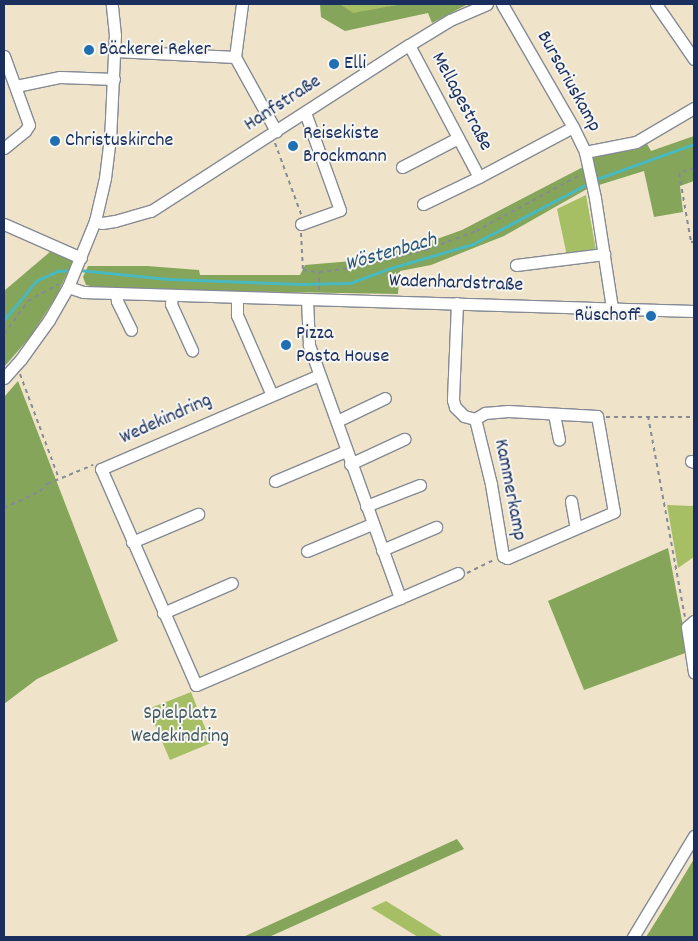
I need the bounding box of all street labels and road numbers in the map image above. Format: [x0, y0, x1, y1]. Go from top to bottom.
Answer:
street label: Bursariuskamp [530, 27, 606, 137]
street label: Mellagestraße [425, 49, 497, 155]
street label: Hanfstraße [240, 70, 326, 138]
street label: Wadenhardstraße [388, 270, 524, 298]
street label: Wedekindring [116, 389, 216, 451]
street label: Kammerkamp [487, 437, 531, 543]

